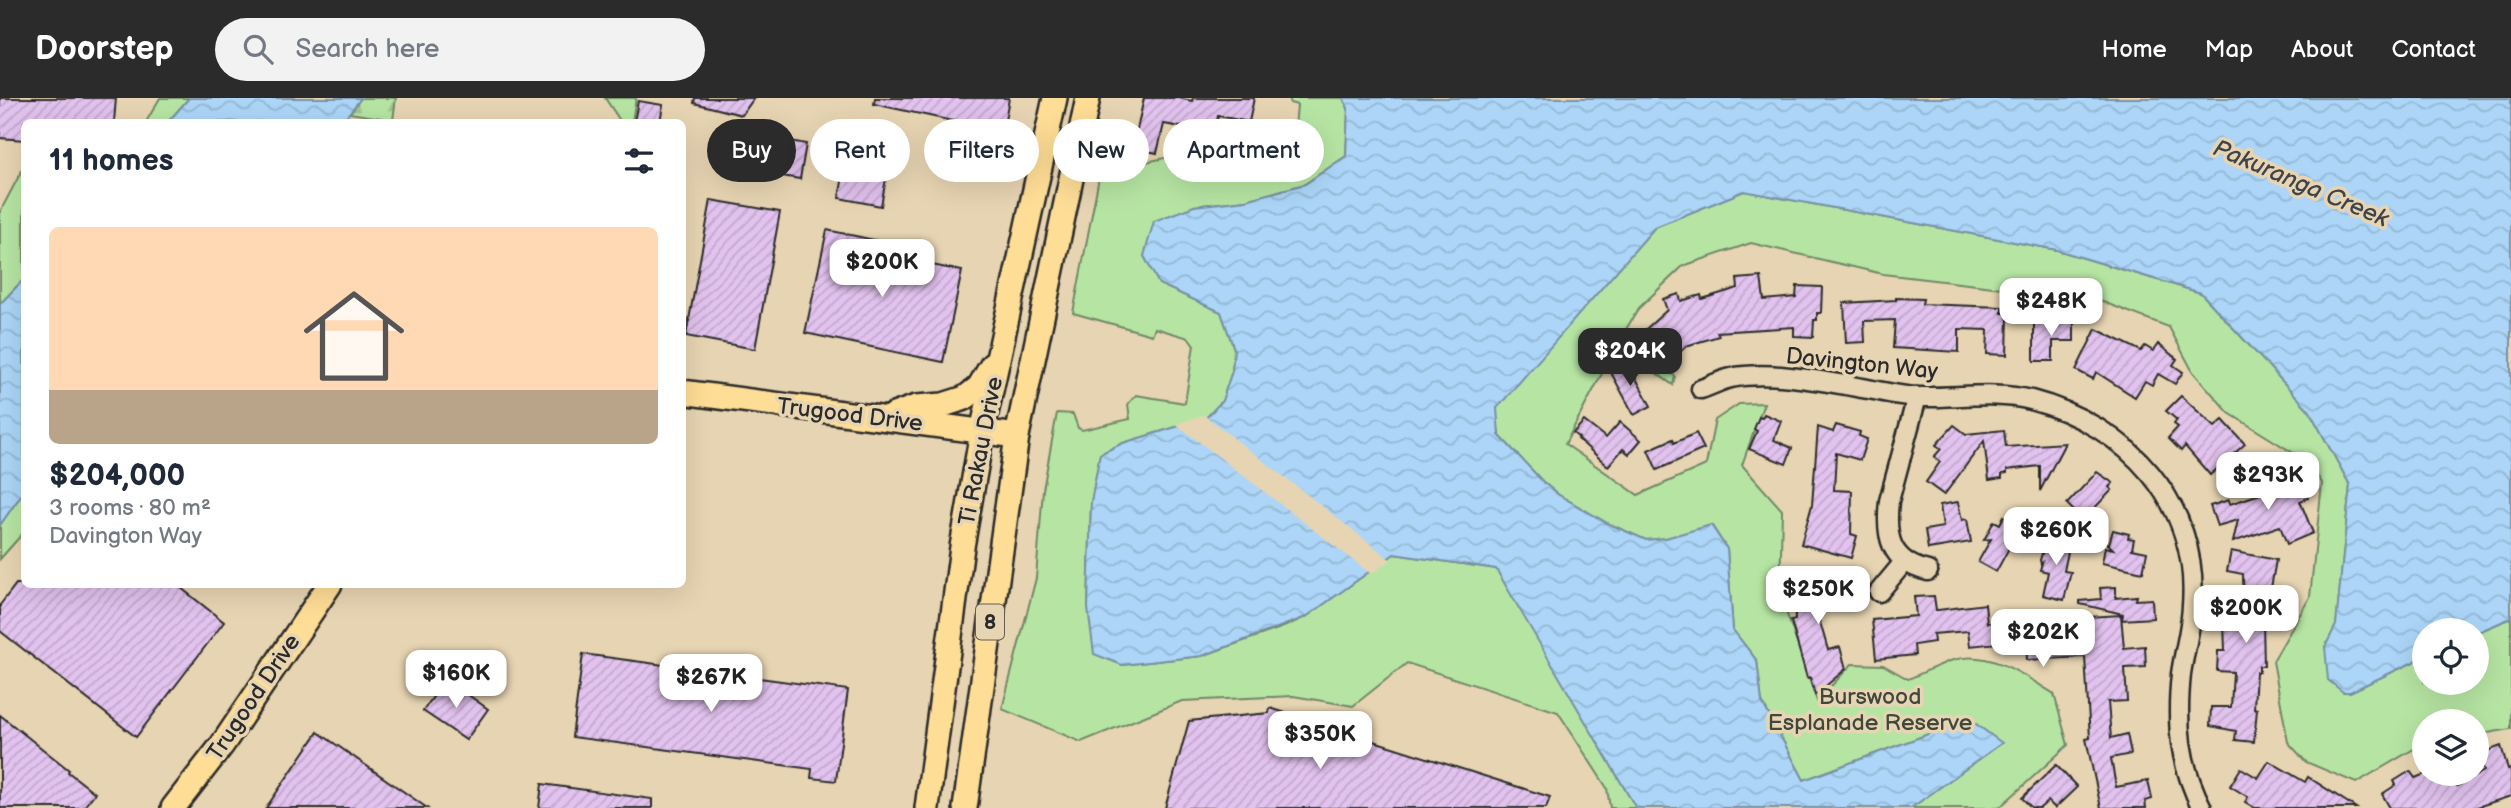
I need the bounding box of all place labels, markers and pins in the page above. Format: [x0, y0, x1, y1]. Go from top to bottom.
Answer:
pin: $200K [833, 240, 931, 299]
pin: $248K [2002, 278, 2100, 338]
pin: $204K [1581, 328, 1679, 388]
pin: $293K [2219, 452, 2317, 512]
pin: $260K [2007, 508, 2105, 567]
pin: $250K [1769, 566, 1867, 626]
pin: $200K [2197, 586, 2295, 645]
pin: $202K [1994, 610, 2092, 669]
pin: $160K [407, 650, 505, 710]
pin: $267K [662, 654, 760, 714]
pin: $350K [1271, 712, 1369, 771]

